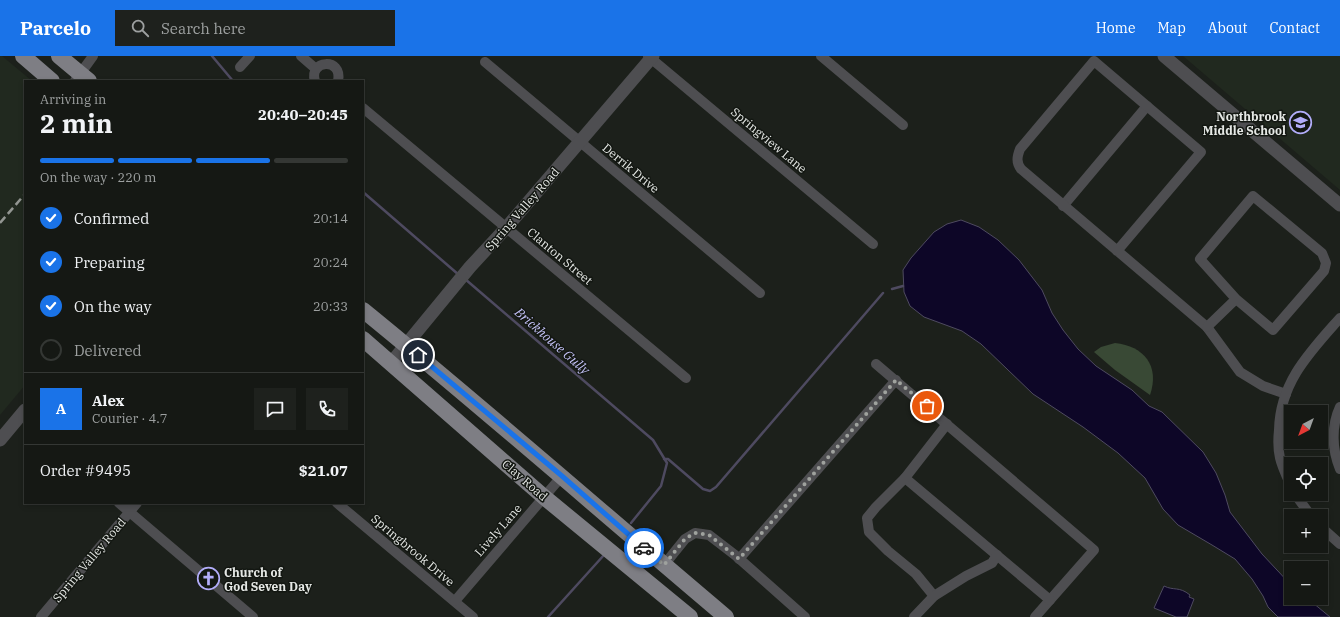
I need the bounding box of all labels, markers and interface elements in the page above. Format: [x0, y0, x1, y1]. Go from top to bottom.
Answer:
search box [115, 10, 395, 46]
text: Parcelo [20, 16, 91, 40]
icon: search [129, 17, 151, 39]
text: Search here [161, 19, 245, 38]
text: Home [1096, 19, 1135, 37]
text: Map [1157, 19, 1186, 37]
text: About [1208, 19, 1247, 37]
text: Contact [1269, 19, 1320, 37]
text: Arriving in [40, 91, 106, 108]
street label: Springview Lane [728, 104, 810, 176]
text: 20:40–20:45 [258, 105, 348, 124]
text: 2 min [40, 106, 113, 140]
place label: Northbrook Middle School [1203, 109, 1287, 138]
school or university icon: Northbrook Middle School [1288, 110, 1314, 136]
street label: Derrik Drive [600, 140, 662, 196]
street label: Spring Valley Road [482, 164, 562, 254]
text: On the way · 220 m [40, 169, 156, 186]
icon: check [40, 207, 62, 229]
text: Confirmed [74, 209, 149, 228]
text: 20:14 [313, 210, 348, 227]
street label: Clanton Street [524, 224, 596, 288]
icon: check [40, 251, 62, 273]
text: Preparing [74, 253, 145, 272]
text: 20:24 [313, 254, 348, 271]
icon: check [40, 295, 62, 317]
text: On the way [74, 297, 152, 316]
text: 20:33 [313, 298, 348, 315]
water label: Brickhouse Gully [510, 303, 594, 379]
pin [401, 338, 435, 372]
text: Delivered [74, 341, 142, 360]
icon: home [407, 344, 429, 366]
button: chat [254, 388, 296, 430]
button: phone [306, 388, 348, 430]
pin [910, 389, 944, 423]
text: Alex [92, 391, 124, 410]
icon: bag [916, 395, 938, 417]
text: A [56, 399, 66, 418]
north arrow [1284, 405, 1328, 449]
map controls [1284, 405, 1328, 605]
text: Courier · 4.7 [92, 410, 168, 427]
street label: Clay Road [499, 456, 551, 504]
button: locate [1284, 457, 1328, 501]
text: Order #9495 [40, 461, 131, 480]
text: $21.07 [299, 461, 348, 480]
street label: Lively Lane [471, 501, 525, 559]
button: + [1284, 509, 1328, 553]
street label: Springbrook Drive [368, 511, 458, 589]
street label: Spring Valley Road [49, 515, 129, 605]
courier [624, 528, 664, 568]
icon: car [633, 537, 655, 559]
button: − [1284, 561, 1328, 605]
place label: Church of God Seven Day [224, 565, 312, 594]
church icon: Church of God Seven Day [195, 566, 221, 592]

